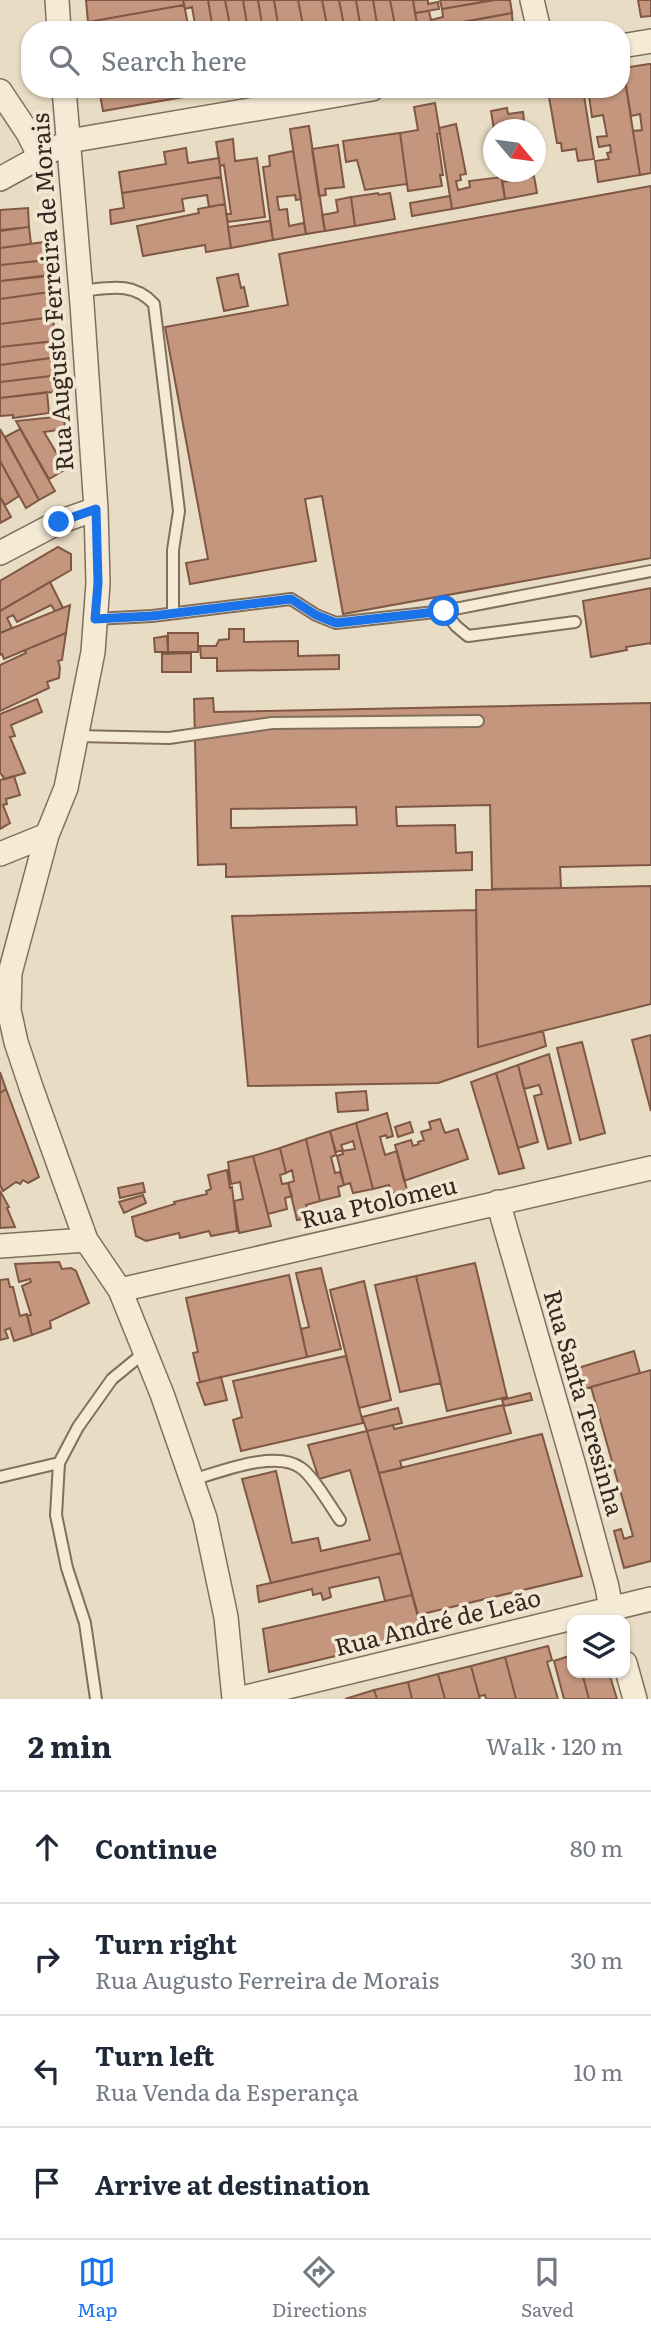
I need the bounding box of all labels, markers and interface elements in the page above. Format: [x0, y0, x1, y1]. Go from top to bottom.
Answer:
search box [21, 21, 630, 98]
text: Search here [101, 40, 247, 79]
icon: search [45, 41, 83, 79]
street label: Rua Augusto Ferreira de Morais [21, 112, 80, 473]
north arrow [483, 119, 546, 182]
route end [43, 506, 74, 537]
route start [428, 595, 459, 626]
street label: Rua Ptolomeu [297, 1166, 460, 1236]
street label: Rua Santa Teresinha [536, 1285, 634, 1519]
street label: Rua André de Leão [331, 1578, 544, 1663]
map controls [567, 1615, 630, 1678]
button: layers [567, 1615, 630, 1678]
text: 2 min [28, 1723, 112, 1767]
text: Walk · 120 m [486, 1728, 623, 1762]
icon: ahead [28, 1828, 66, 1866]
text: Continue [95, 1828, 217, 1867]
text: 80 m [570, 1830, 623, 1864]
text: Turn right [95, 1923, 237, 1962]
icon: right [28, 1940, 66, 1978]
text: 30 m [570, 1942, 623, 1976]
text: Rua Augusto Ferreira de Morais [95, 1962, 439, 1996]
text: Turn left [95, 2035, 214, 2074]
icon: left [28, 2052, 66, 2090]
text: 10 m [573, 2054, 623, 2088]
text: Rua Venda da Esperança [95, 2074, 359, 2108]
icon: arrive [28, 2164, 66, 2202]
text: Arrive at destination [95, 2164, 370, 2203]
tab: Map [77, 2253, 118, 2323]
tab: Directions [272, 2253, 367, 2323]
tab: Saved [521, 2253, 574, 2323]

